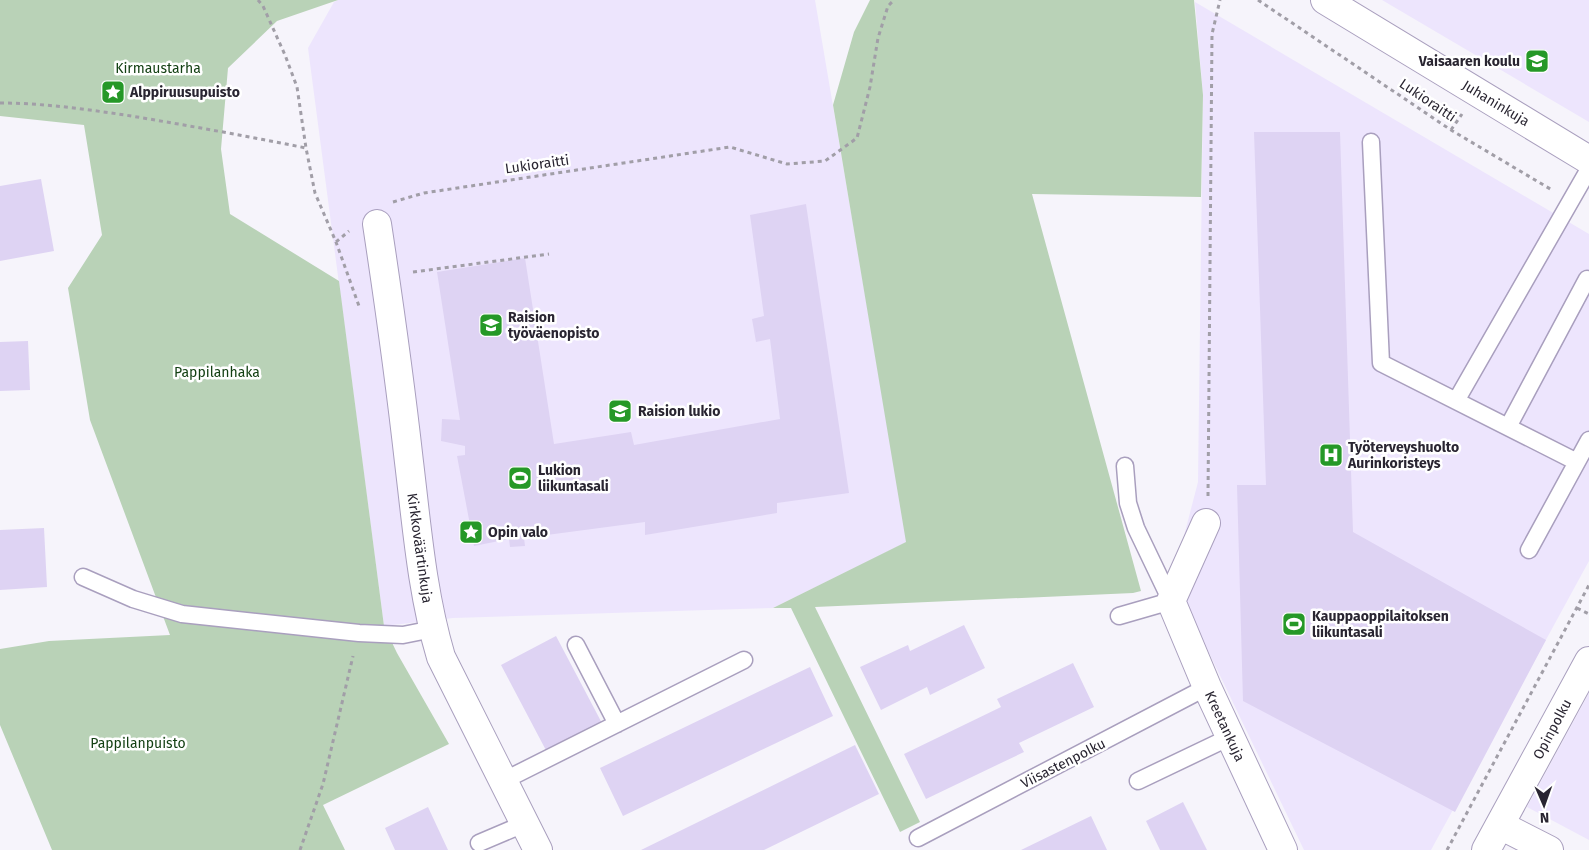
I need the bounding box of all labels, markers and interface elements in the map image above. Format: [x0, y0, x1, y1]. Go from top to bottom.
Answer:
school or university icon: Vaisaaren koulu [1524, 48, 1550, 74]
place label: Vaisaaren koulu [1418, 53, 1520, 70]
park label: Kirmaustarha [115, 60, 201, 77]
street label: Lukioraitti [1396, 75, 1459, 126]
street label: Juhaninkuja [1459, 77, 1532, 130]
place icon: Alppiruusupuisto [100, 79, 126, 105]
place label: Alppiruusupuisto [129, 84, 240, 101]
street label: Lukioraitti [504, 152, 570, 177]
place label: Raision työväenopisto [508, 309, 599, 342]
school or university icon: Raision työväenopisto [478, 312, 504, 338]
park label: Pappilanhaka [174, 364, 260, 381]
school or university icon: Raision lukio [607, 398, 633, 424]
place label: Raision lukio [638, 403, 720, 420]
place label: Työterveyshuolto Aurinkoristeys [1347, 439, 1459, 472]
hospital icon: Työterveyshuolto Aurinkoristeys [1318, 442, 1344, 468]
place label: Lukion liikuntasali [538, 462, 609, 495]
sports icon: Lukion liikuntasali [507, 465, 533, 491]
street label: Kirkkoväärtinkuja [403, 492, 436, 604]
place icon: Opin valo [458, 519, 484, 545]
place label: Opin valo [488, 524, 548, 541]
place label: Kauppaoppilaitoksen liikuntasali [1312, 608, 1449, 641]
sports icon: Kauppaoppilaitoksen liikuntasali [1281, 611, 1307, 637]
street label: Kreetankuja [1201, 688, 1248, 764]
street label: Opinpolku [1529, 696, 1575, 762]
park label: Pappilanpuisto [90, 735, 186, 752]
street label: Viisastenpolku [1018, 735, 1108, 792]
north arrow [1519, 780, 1569, 830]
text: N [1539, 809, 1549, 826]

